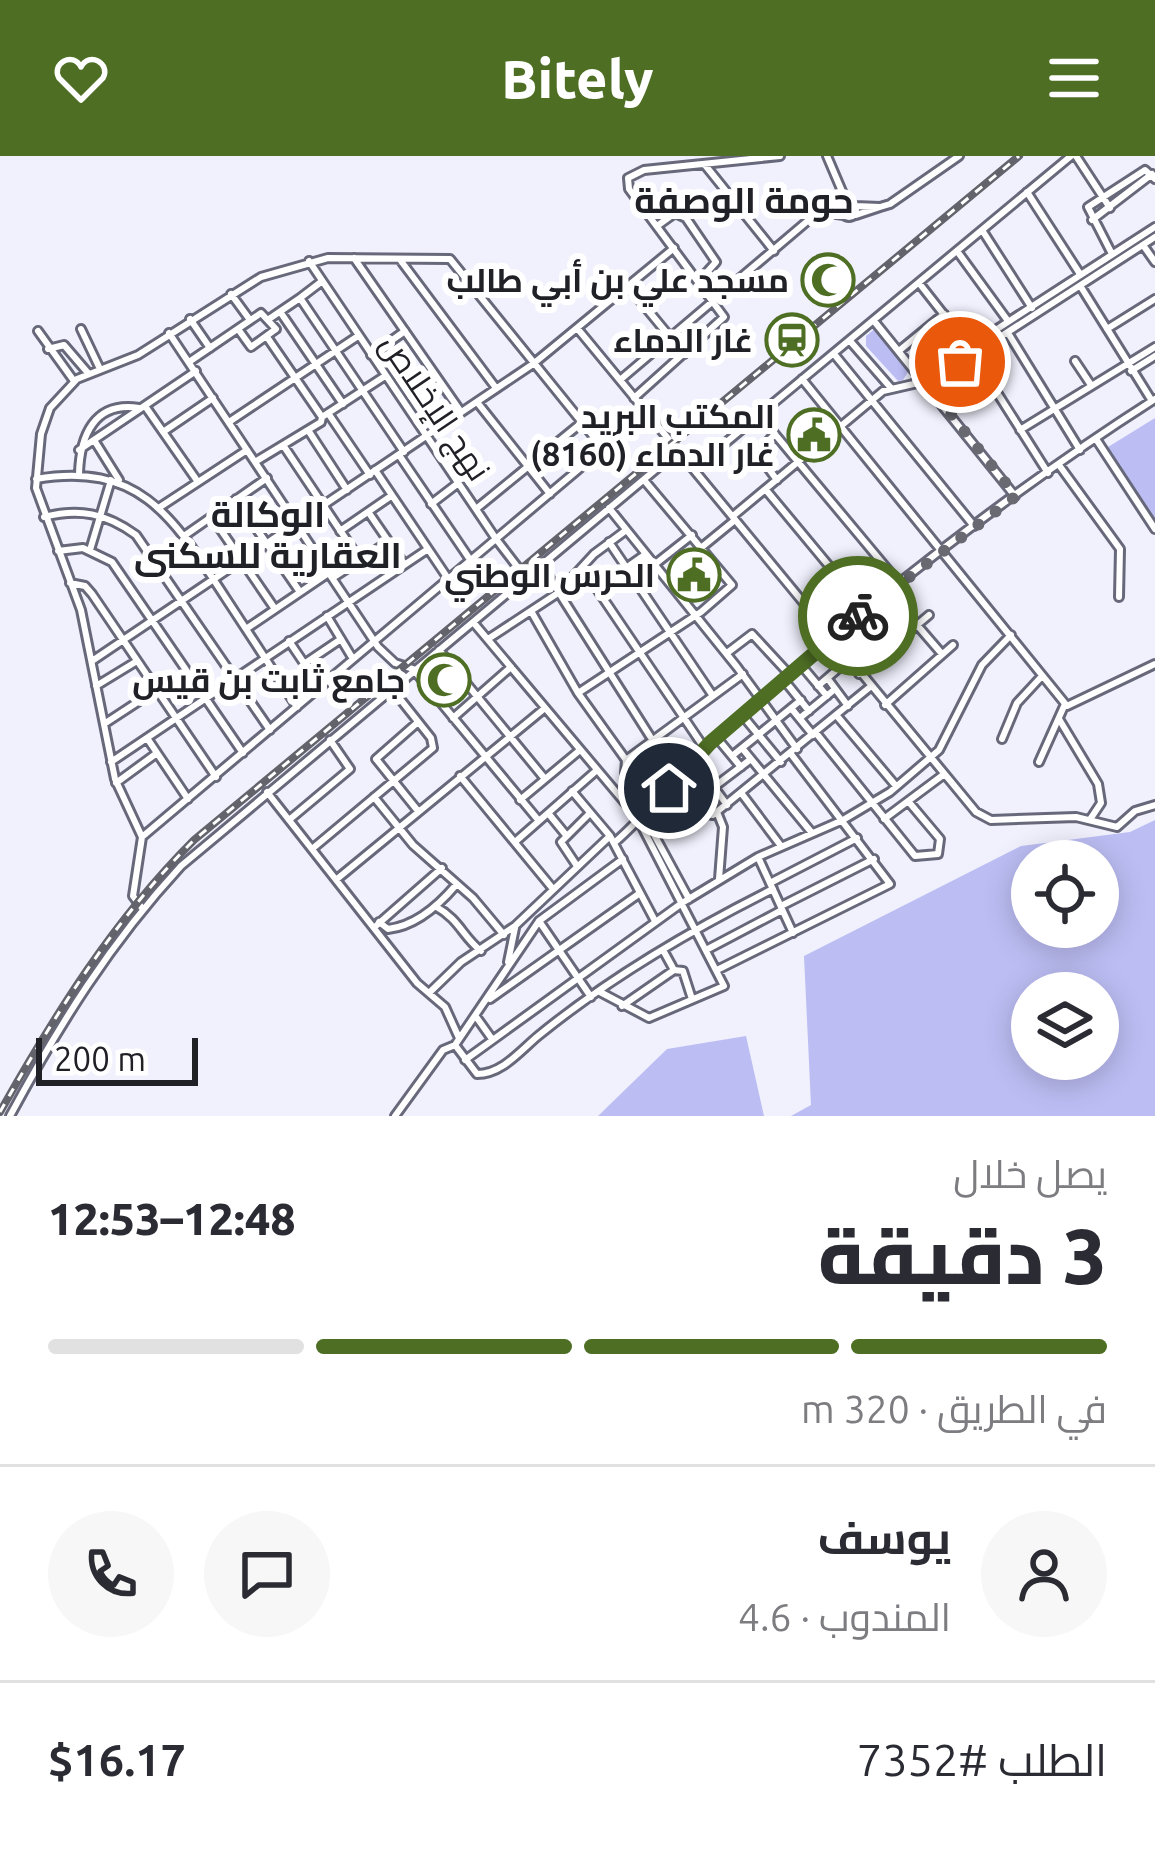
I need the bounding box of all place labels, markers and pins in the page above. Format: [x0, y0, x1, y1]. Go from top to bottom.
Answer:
mosque icon: مسجد علي بن أبي طالب [800, 252, 856, 308]
place label: مسجد علي بن أبي طالب [446, 259, 789, 307]
pin [909, 311, 1011, 413]
station icon: غار الدماء [764, 312, 820, 368]
place label: غار الدماء [613, 321, 753, 360]
place label: المكتب البريد غار الدماء (8160) [530, 397, 775, 474]
public building icon: المكتب البريد غار الدماء (8160) [786, 407, 842, 463]
public building icon: الحرس الوطني [666, 547, 722, 603]
place label: الحرس الوطني [444, 556, 655, 602]
mosque icon: جامع ثابت بن قیس [416, 652, 472, 708]
place label: جامع ثابت بن قیس [132, 661, 405, 703]
pin [618, 737, 720, 839]

